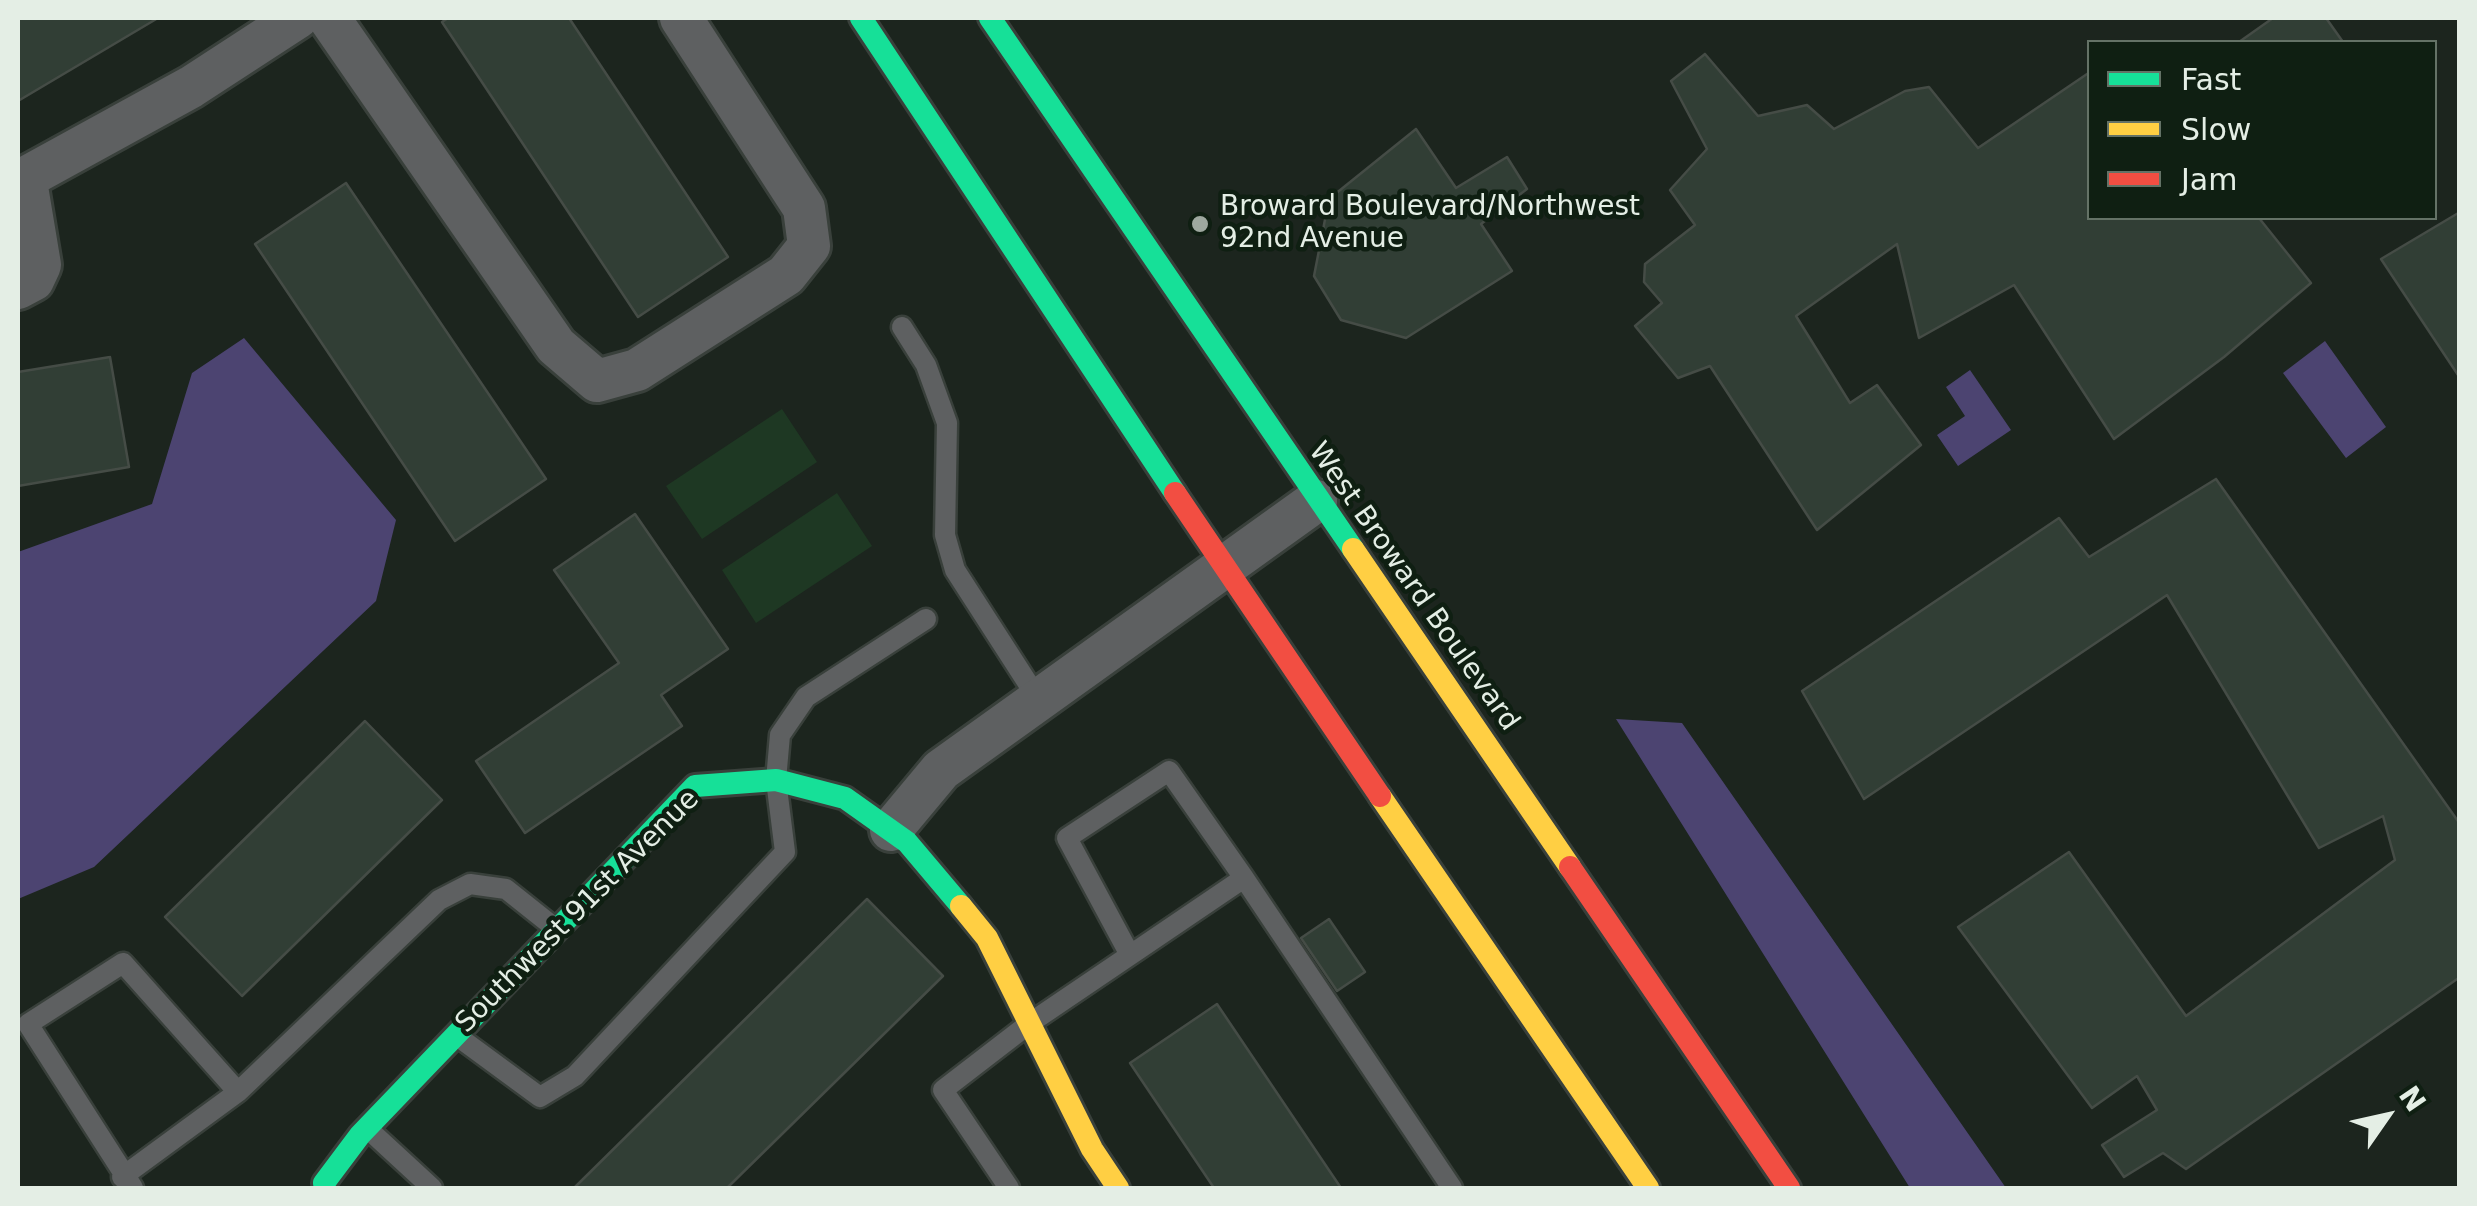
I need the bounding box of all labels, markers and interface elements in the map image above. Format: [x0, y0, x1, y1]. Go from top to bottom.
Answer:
legend [2087, 40, 2437, 220]
text: Fast [2181, 62, 2241, 97]
text: Slow [2181, 112, 2251, 147]
text: Jam [2181, 162, 2237, 197]
place label: Broward Boulevard/Northwest 92nd Avenue [1220, 191, 1640, 257]
marker: Broward Boulevard/Northwest 92nd Avenue [1189, 213, 1211, 235]
street label: West Broward Boulevard [1300, 436, 1526, 738]
street label: Southwest 91st Avenue [449, 783, 707, 1041]
north arrow [2337, 1066, 2437, 1166]
text: N [2392, 1080, 2433, 1118]

